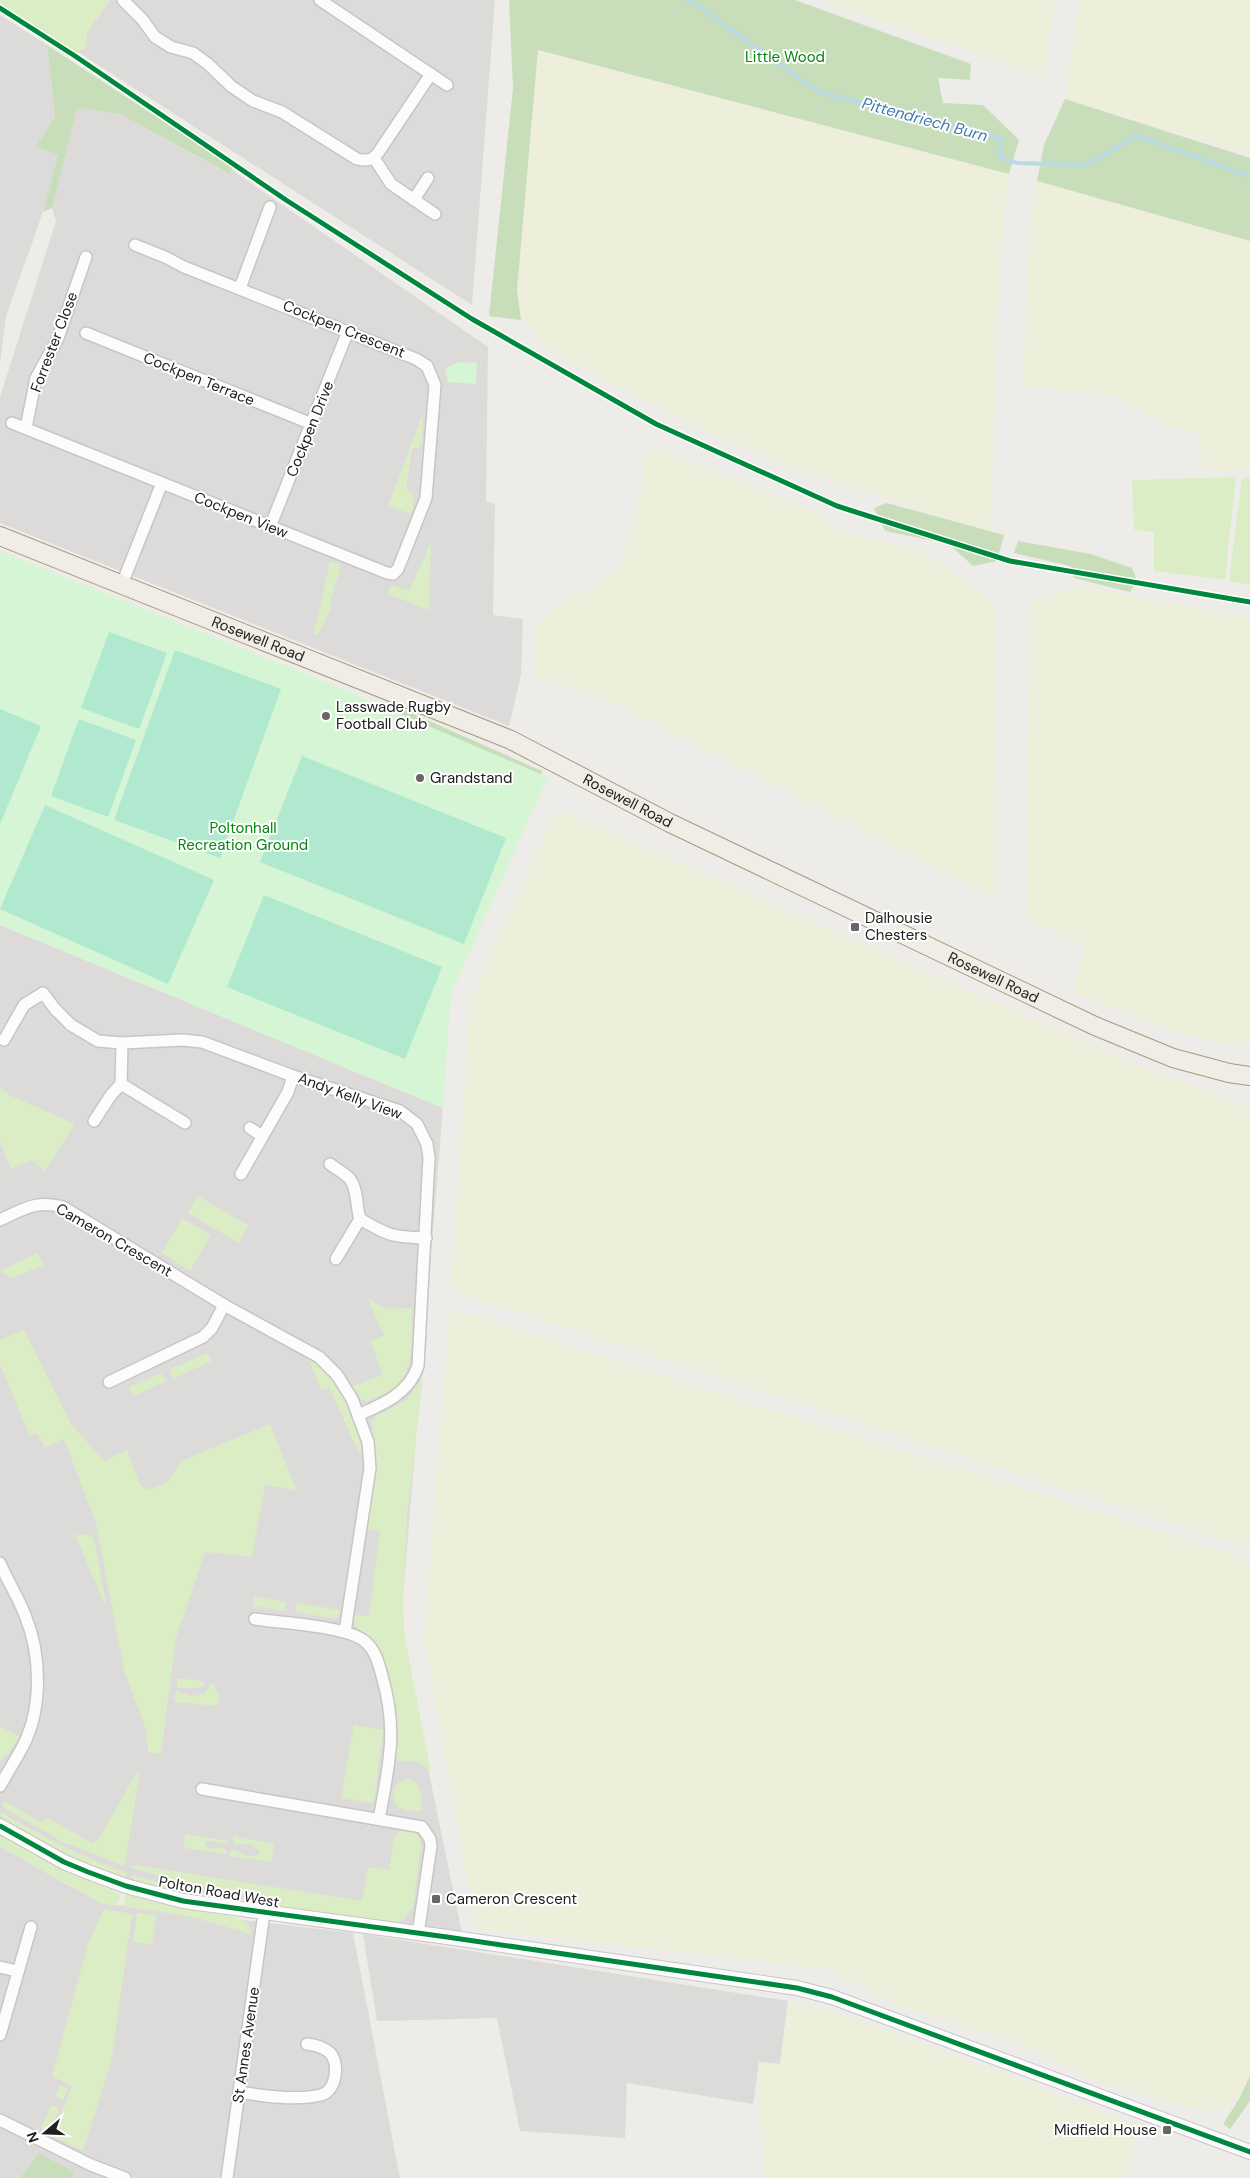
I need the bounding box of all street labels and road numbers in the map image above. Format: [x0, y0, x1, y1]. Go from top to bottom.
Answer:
street label: Forrester Close [26, 289, 82, 395]
street label: Cockpen Crescent [280, 295, 408, 363]
street label: Cockpen Terrace [140, 348, 258, 410]
street label: Cockpen Drive [282, 378, 338, 480]
street label: Cockpen View [191, 487, 291, 543]
street label: Rosewell Road [209, 612, 308, 667]
street label: Rosewell Road [580, 769, 676, 833]
street label: Rosewell Road [945, 947, 1042, 1008]
street label: Andy Kelly View [295, 1068, 405, 1124]
street label: Cameron Crescent [52, 1199, 176, 1282]
street label: Polton Road West [157, 1872, 281, 1912]
street label: St Annes Avenue [228, 1986, 264, 2104]

